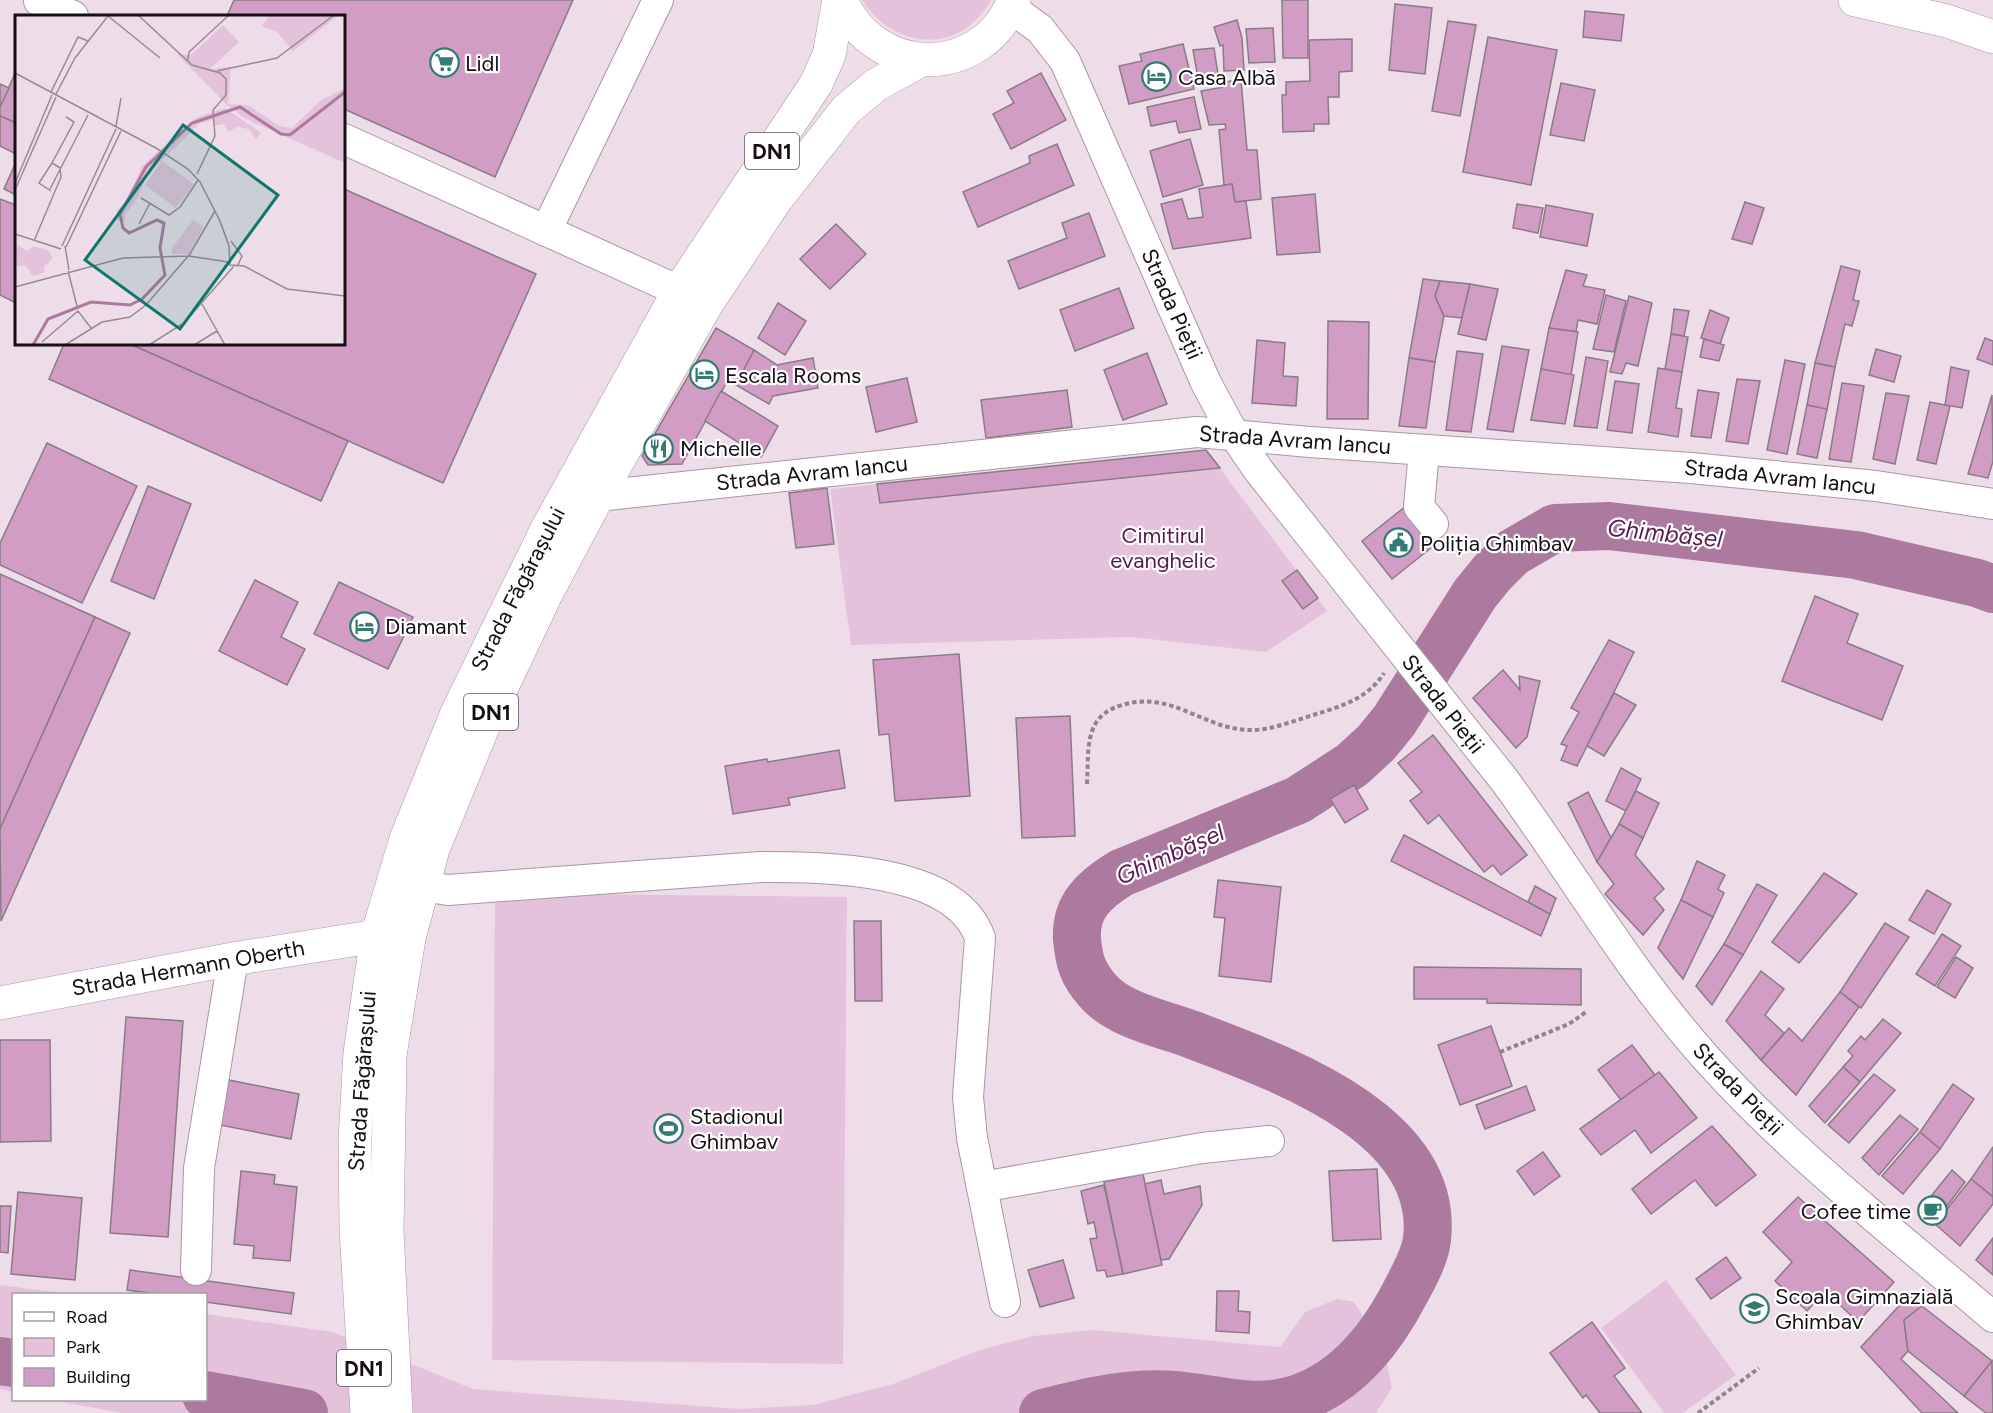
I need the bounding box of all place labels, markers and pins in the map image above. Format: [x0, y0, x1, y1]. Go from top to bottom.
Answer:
supermarket icon: Lidl [428, 47, 460, 79]
place label: Lidl [465, 50, 499, 77]
hotel icon: Casa Albă [1141, 61, 1173, 93]
place label: Casa Albă [1178, 64, 1276, 91]
hotel icon: Escala Rooms [688, 359, 720, 391]
place label: Escala Rooms [725, 362, 861, 389]
restaurant icon: Michelle [643, 432, 675, 464]
place label: Michelle [680, 435, 762, 462]
public building icon: Poliția Ghimbav [1383, 527, 1415, 559]
place label: Poliția Ghimbav [1420, 530, 1574, 557]
hotel icon: Diamant [348, 610, 380, 642]
place label: Diamant [385, 613, 467, 640]
place label: Stadionul Ghimbav [690, 1103, 783, 1155]
sports icon: Stadionul Ghimbav [653, 1113, 685, 1145]
cafe icon: Cofee time [1916, 1195, 1948, 1227]
place label: Cofee time [1801, 1198, 1911, 1225]
place label: Scoala Gimnazială Ghimbav [1775, 1283, 1953, 1335]
school or university icon: Scoala Gimnazială Ghimbav [1738, 1293, 1770, 1325]

